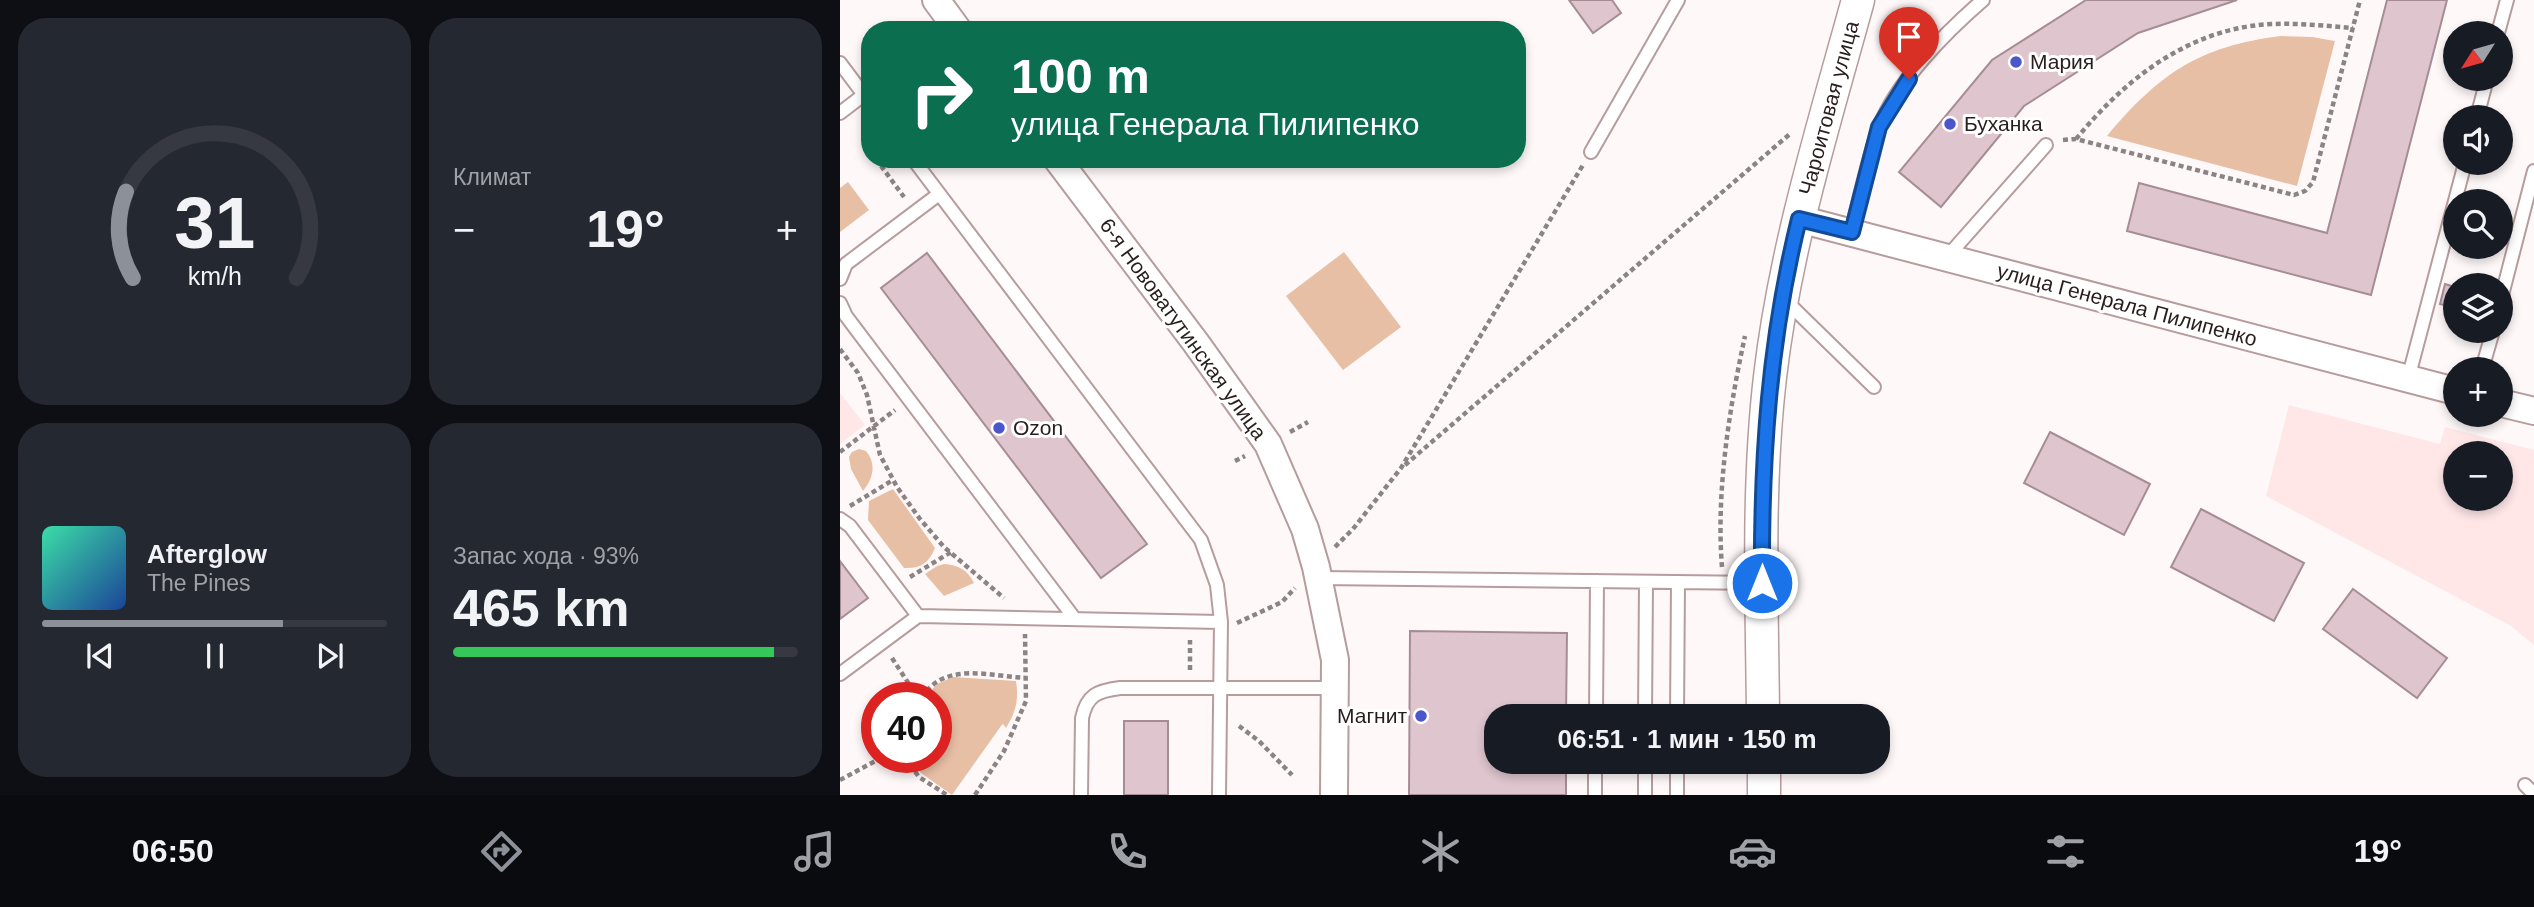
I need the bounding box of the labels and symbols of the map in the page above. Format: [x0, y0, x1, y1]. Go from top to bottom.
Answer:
pin [1879, 7, 1939, 79]
street label: Чароитовая улица [1794, 18, 1863, 197]
north arrow [2443, 21, 2513, 91]
place label: Мария [2030, 50, 2094, 73]
marker: Мария [2008, 54, 2024, 70]
place label: Буханка [1964, 112, 2043, 135]
marker: Буханка [1942, 116, 1958, 132]
street label: 6-я Нововатутинская улица [1095, 214, 1272, 444]
street label: улица Генерала Пилипенко [1995, 259, 2260, 350]
place label: Ozon [1013, 416, 1063, 439]
marker: Ozon [991, 420, 1007, 436]
position arrow [1725, 546, 1799, 620]
speed limit sign: 40 [861, 682, 952, 773]
place label: Магнит [1337, 704, 1407, 727]
marker: Магнит [1413, 708, 1429, 724]

